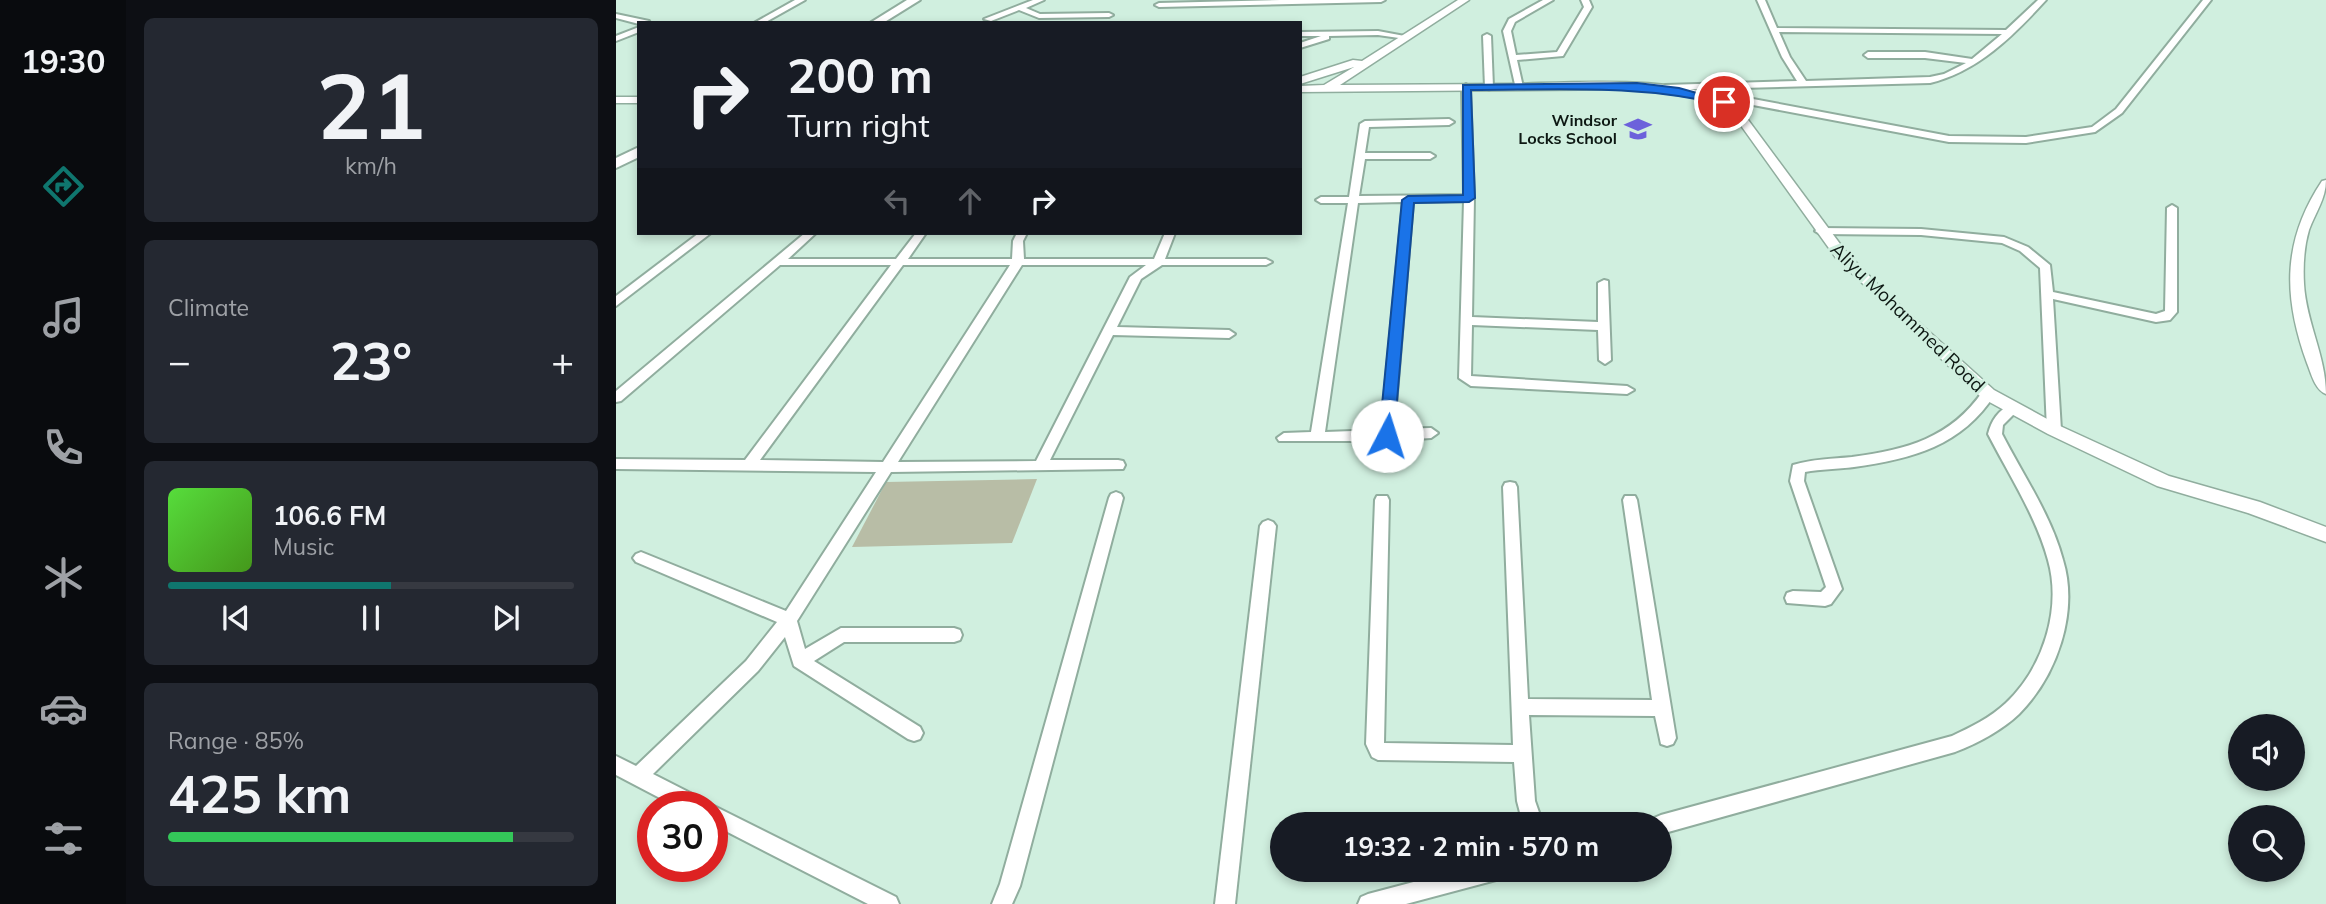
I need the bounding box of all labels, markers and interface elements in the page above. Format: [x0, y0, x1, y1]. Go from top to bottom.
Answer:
text: 19:30 [21, 41, 105, 81]
text: 200 m [787, 44, 933, 105]
text: 21 [316, 48, 426, 162]
icon: right [672, 49, 763, 140]
pin [1694, 72, 1754, 132]
icon: arrive [1705, 83, 1743, 121]
text: Turn right [787, 105, 930, 145]
place label: Windsor Locks School [1518, 110, 1618, 148]
school or university icon: Windsor Locks School [1623, 114, 1653, 144]
text: km/h [345, 151, 397, 180]
icon: directions [39, 162, 88, 211]
icon: left [878, 182, 916, 220]
icon: ahead [951, 182, 989, 220]
icon: right [1024, 182, 1062, 220]
street label: Aliyu Mohammed Road [1826, 237, 1990, 397]
icon: music [39, 293, 88, 342]
text: Climate [168, 293, 249, 322]
text: 23° [330, 328, 412, 393]
text: − [168, 337, 191, 385]
text: + [551, 337, 574, 385]
position arrow [1350, 399, 1424, 473]
icon: phone [39, 423, 88, 472]
text: 106.6 FM [273, 499, 386, 532]
text: Music [273, 532, 334, 561]
icon: climate [39, 553, 88, 602]
icon: previous [217, 599, 255, 637]
icon: pause [352, 599, 390, 637]
icon: next [487, 599, 525, 637]
icon: car [39, 684, 88, 733]
map controls [2228, 714, 2305, 882]
button: sound [2228, 714, 2305, 791]
text: Range · 85% [168, 726, 304, 755]
text: 425 km [168, 761, 351, 826]
speed limit sign: 30 [637, 791, 728, 882]
button: search [2228, 805, 2305, 882]
icon: filters [39, 814, 88, 863]
text: 19:32 · 2 min · 570 m [1343, 830, 1599, 863]

